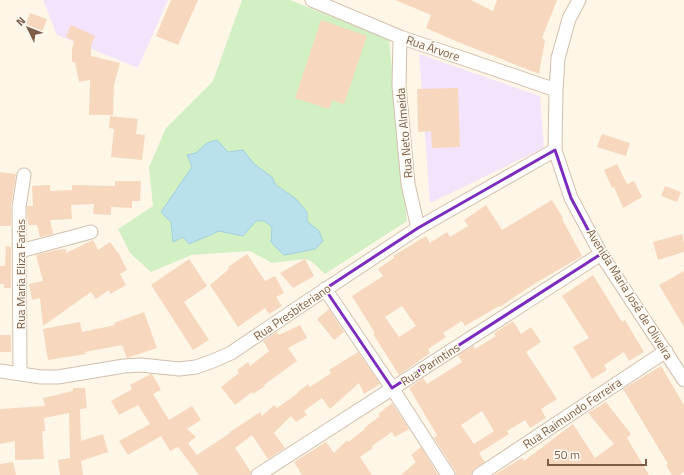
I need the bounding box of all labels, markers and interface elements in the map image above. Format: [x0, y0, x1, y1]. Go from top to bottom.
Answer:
north arrow [8, 8, 48, 48]
text: N [12, 13, 29, 29]
street label: Rua Árvore [404, 30, 462, 66]
street label: Rua Neto Almeida [391, 87, 417, 179]
street label: Rua Maria Eliza Farias [11, 218, 30, 329]
street label: Avenida Maria José de Oliveira [582, 225, 678, 363]
street label: Rua Presbiteriano [249, 279, 335, 345]
street label: Rua Parintins [397, 337, 464, 390]
street label: Rua Raimundo Ferreira [519, 373, 625, 453]
scale bar [548, 441, 646, 467]
text: 50 m [554, 445, 580, 464]

